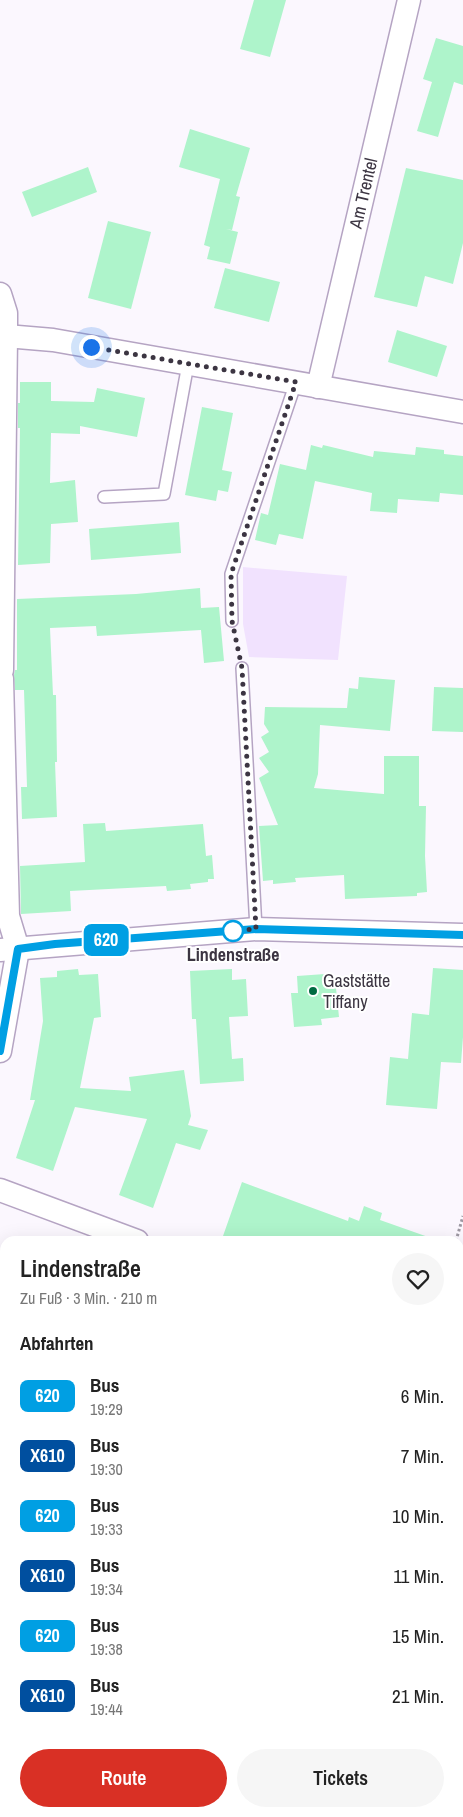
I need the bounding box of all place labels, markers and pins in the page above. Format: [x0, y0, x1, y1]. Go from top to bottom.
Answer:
marker: Lindenstraße [222, 920, 244, 942]
place label: Lindenstraße [187, 942, 279, 967]
place label: Gaststätte Tiffany [323, 968, 390, 1014]
marker: Gaststätte Tiffany [307, 985, 319, 997]

